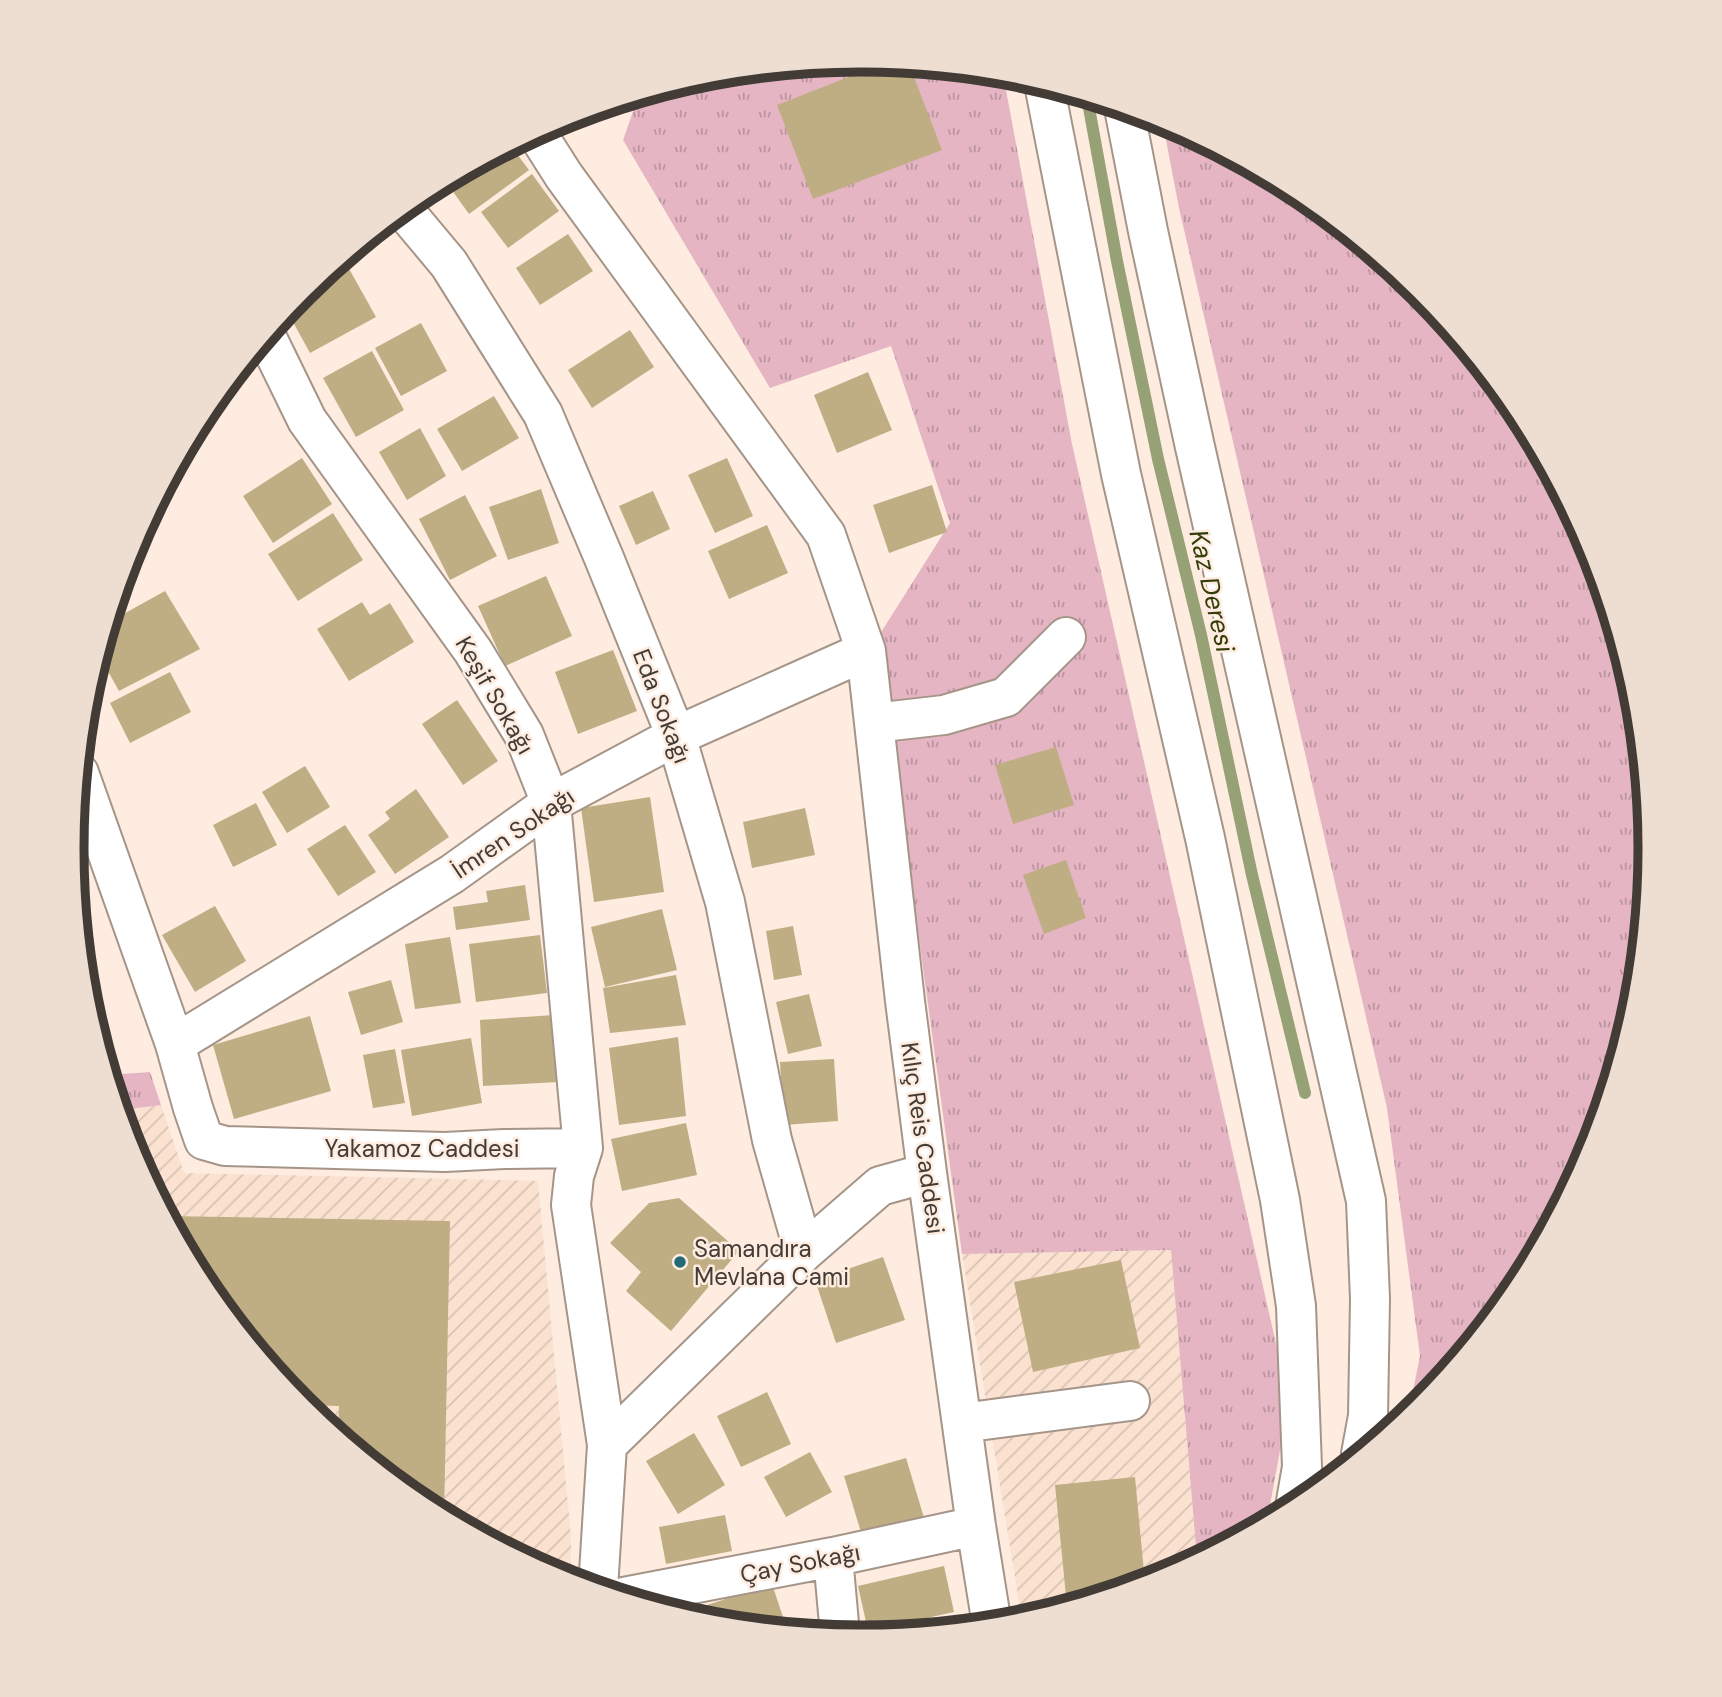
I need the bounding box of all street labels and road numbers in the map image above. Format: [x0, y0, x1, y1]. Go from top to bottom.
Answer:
street label: Keşif Sokağı [449, 630, 541, 760]
street label: Eda Sokağı [626, 644, 698, 768]
street label: İmren Sokağı [446, 781, 580, 885]
street label: Kılıç Reis Caddesi [894, 1040, 952, 1236]
street label: Yakamoz Caddesi [324, 1133, 520, 1164]
street label: Çay Sokağı [737, 1536, 863, 1590]

